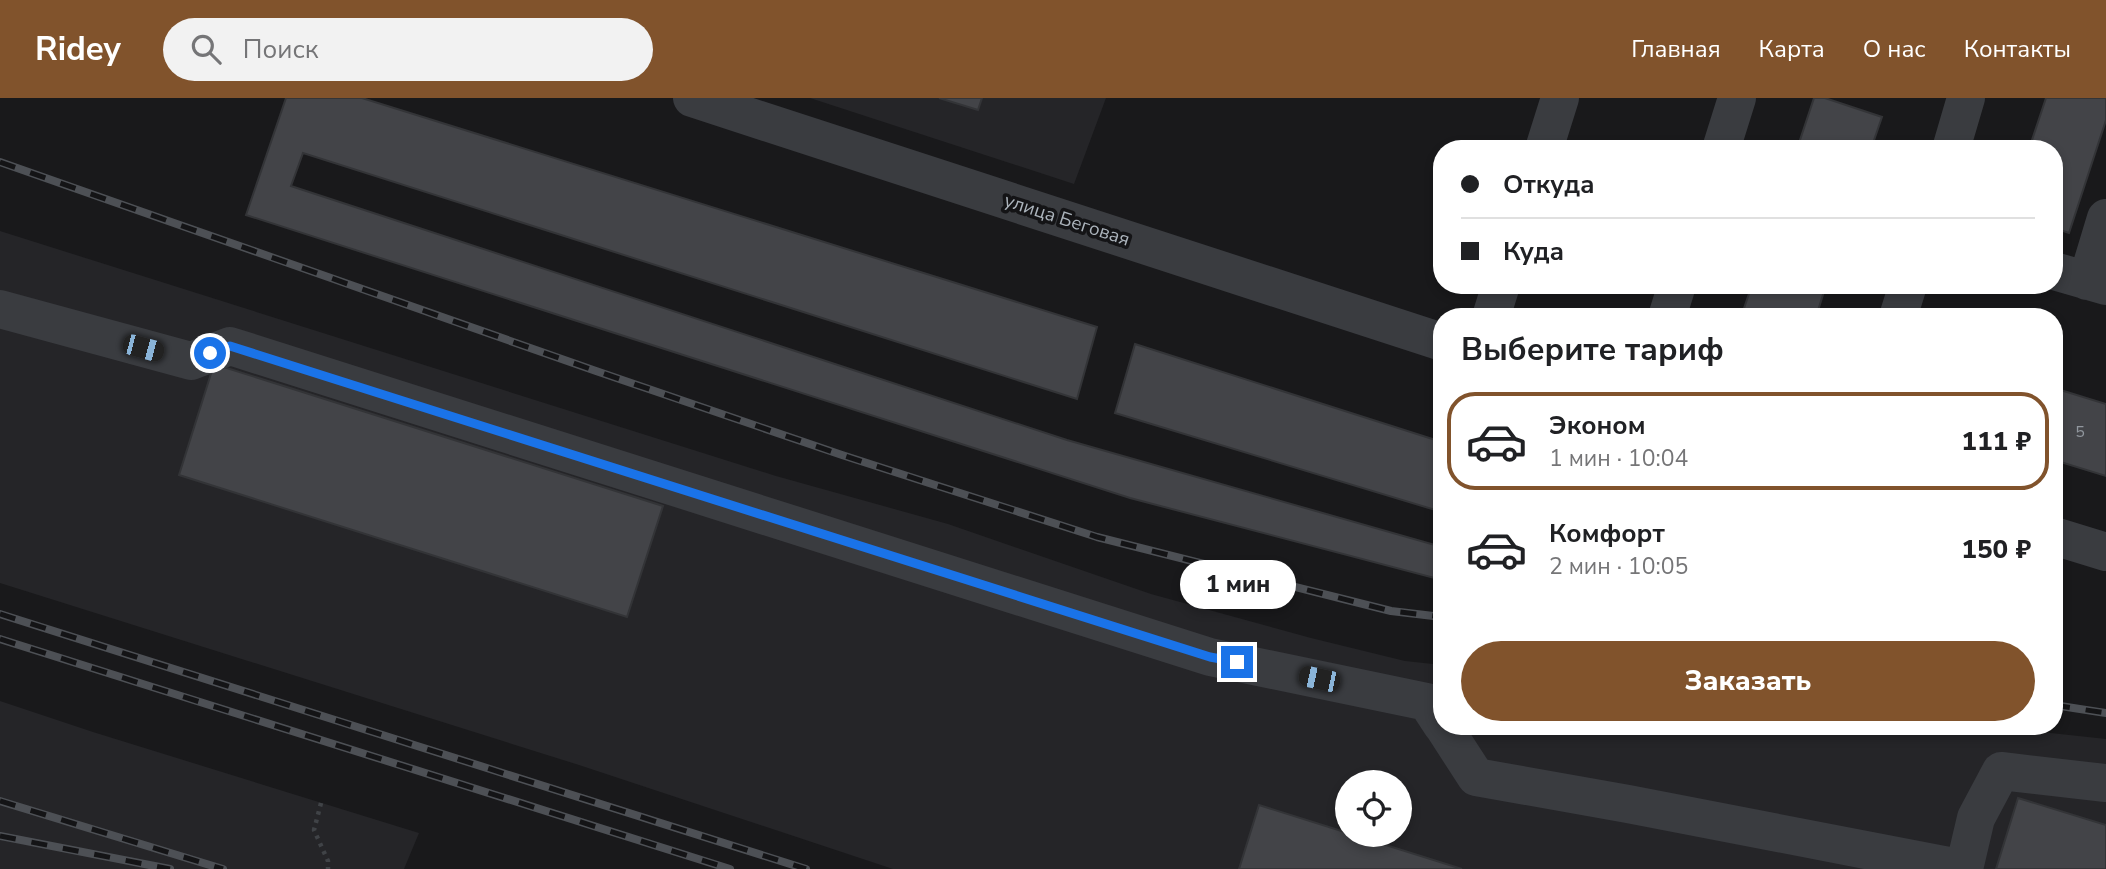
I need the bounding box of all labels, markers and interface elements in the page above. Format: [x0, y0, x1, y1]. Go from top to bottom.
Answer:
search box [163, 18, 653, 81]
text: Ridey [35, 27, 121, 72]
icon: search [187, 30, 225, 68]
text: Поиск [243, 32, 318, 67]
text: Главная [1631, 33, 1721, 65]
text: Карта [1759, 33, 1825, 65]
text: О нас [1863, 33, 1926, 65]
text: Контакты [1964, 33, 2071, 65]
text: Откуда [1503, 167, 1595, 202]
street label: улица Беговая [1001, 187, 1133, 253]
text: Куда [1503, 234, 1564, 269]
text: Выберите тариф [1461, 328, 1724, 371]
car [120, 332, 167, 364]
route start [194, 337, 226, 369]
text: Эконом [1549, 408, 1646, 443]
icon: car [1465, 410, 1528, 473]
house number: 5 [2075, 421, 2085, 443]
text: 111 ₽ [1961, 424, 2031, 459]
text: 1 мин · 10:04 [1549, 443, 1688, 474]
text: Комфорт [1549, 516, 1665, 551]
icon: car [1465, 518, 1528, 581]
text: 150 ₽ [1961, 532, 2031, 567]
text: 2 мин · 10:05 [1549, 551, 1688, 582]
callout: 1 мин [1179, 560, 1295, 610]
text: 1 мин [1206, 569, 1270, 600]
button: Заказать [1461, 641, 2035, 721]
route end [1221, 646, 1253, 678]
car [1297, 664, 1342, 694]
map controls [1335, 770, 1412, 847]
button: locate [1335, 770, 1412, 847]

